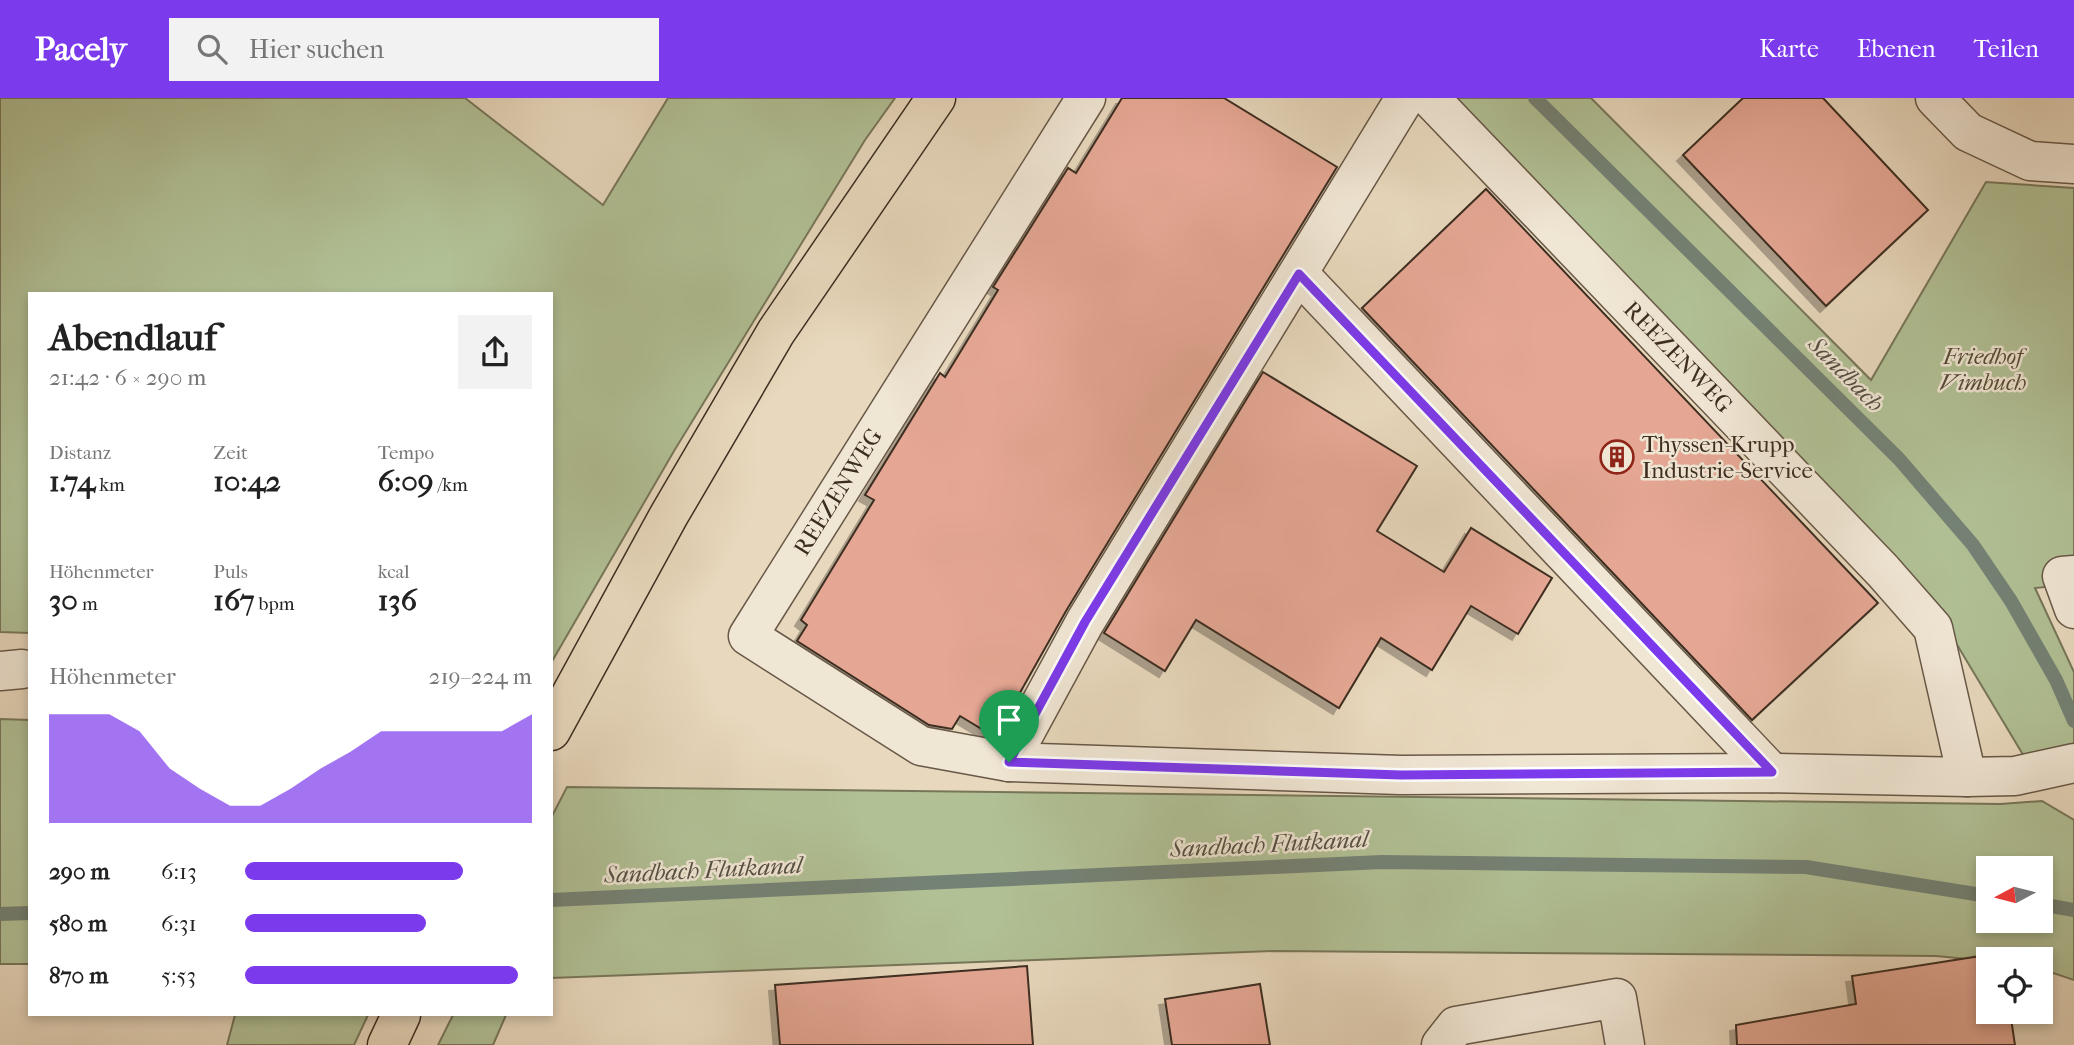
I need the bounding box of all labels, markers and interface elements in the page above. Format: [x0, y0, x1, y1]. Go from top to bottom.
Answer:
search box [169, 18, 659, 81]
text: Pacely [35, 30, 127, 69]
icon: search [193, 30, 231, 68]
text: Hier suchen [249, 34, 384, 65]
text: Karte [1759, 35, 1819, 63]
text: Ebenen [1857, 35, 1936, 63]
text: Teilen [1974, 35, 2039, 63]
street label: REEZENWEG [1618, 296, 1738, 418]
text: Abendlauf [49, 315, 217, 360]
button: share [458, 315, 532, 389]
water label: Sandbach [1802, 330, 1890, 418]
park label: Friedhof Vimbuch [1940, 343, 2028, 396]
text: 21:42 · 6 × 290 m [49, 364, 206, 391]
street label: REEZENWEG [788, 423, 888, 561]
place label: Thyssen-Krupp Industrie-Service [1642, 431, 1813, 484]
building icon: Thyssen-Krupp Industrie-Service [1598, 438, 1636, 476]
text: Distanz [49, 442, 111, 464]
text: Zeit [213, 442, 248, 464]
text: Tempo [378, 442, 434, 464]
text: 1.74 [49, 464, 95, 499]
text: 10:42 [213, 464, 281, 499]
text: 6:09 [378, 464, 433, 499]
text: km [95, 474, 125, 496]
text: /km [433, 474, 468, 496]
text: Höhenmeter [49, 561, 154, 583]
text: Puls [213, 561, 248, 583]
text: kcal [378, 561, 410, 583]
text: 30 [49, 583, 78, 618]
text: 167 [213, 583, 254, 618]
text: 136 [378, 583, 417, 618]
text: m [78, 593, 98, 615]
text: bpm [254, 593, 294, 615]
text: Höhenmeter [49, 663, 176, 690]
text: 219–224 m [429, 663, 532, 690]
pin [979, 690, 1039, 762]
icon: arrive [990, 701, 1028, 739]
water label: Sandbach Flutkanal [1168, 825, 1372, 863]
water label: Sandbach Flutkanal [602, 851, 806, 889]
north arrow [1976, 856, 2053, 933]
map controls [1976, 856, 2053, 1024]
text: 290 m [49, 858, 110, 885]
text: 6:13 [161, 858, 197, 885]
text: 580 m [49, 910, 107, 937]
text: 6:31 [161, 910, 197, 937]
button: locate [1976, 947, 2053, 1024]
text: 870 m [49, 962, 108, 989]
text: 5:53 [161, 962, 196, 989]

